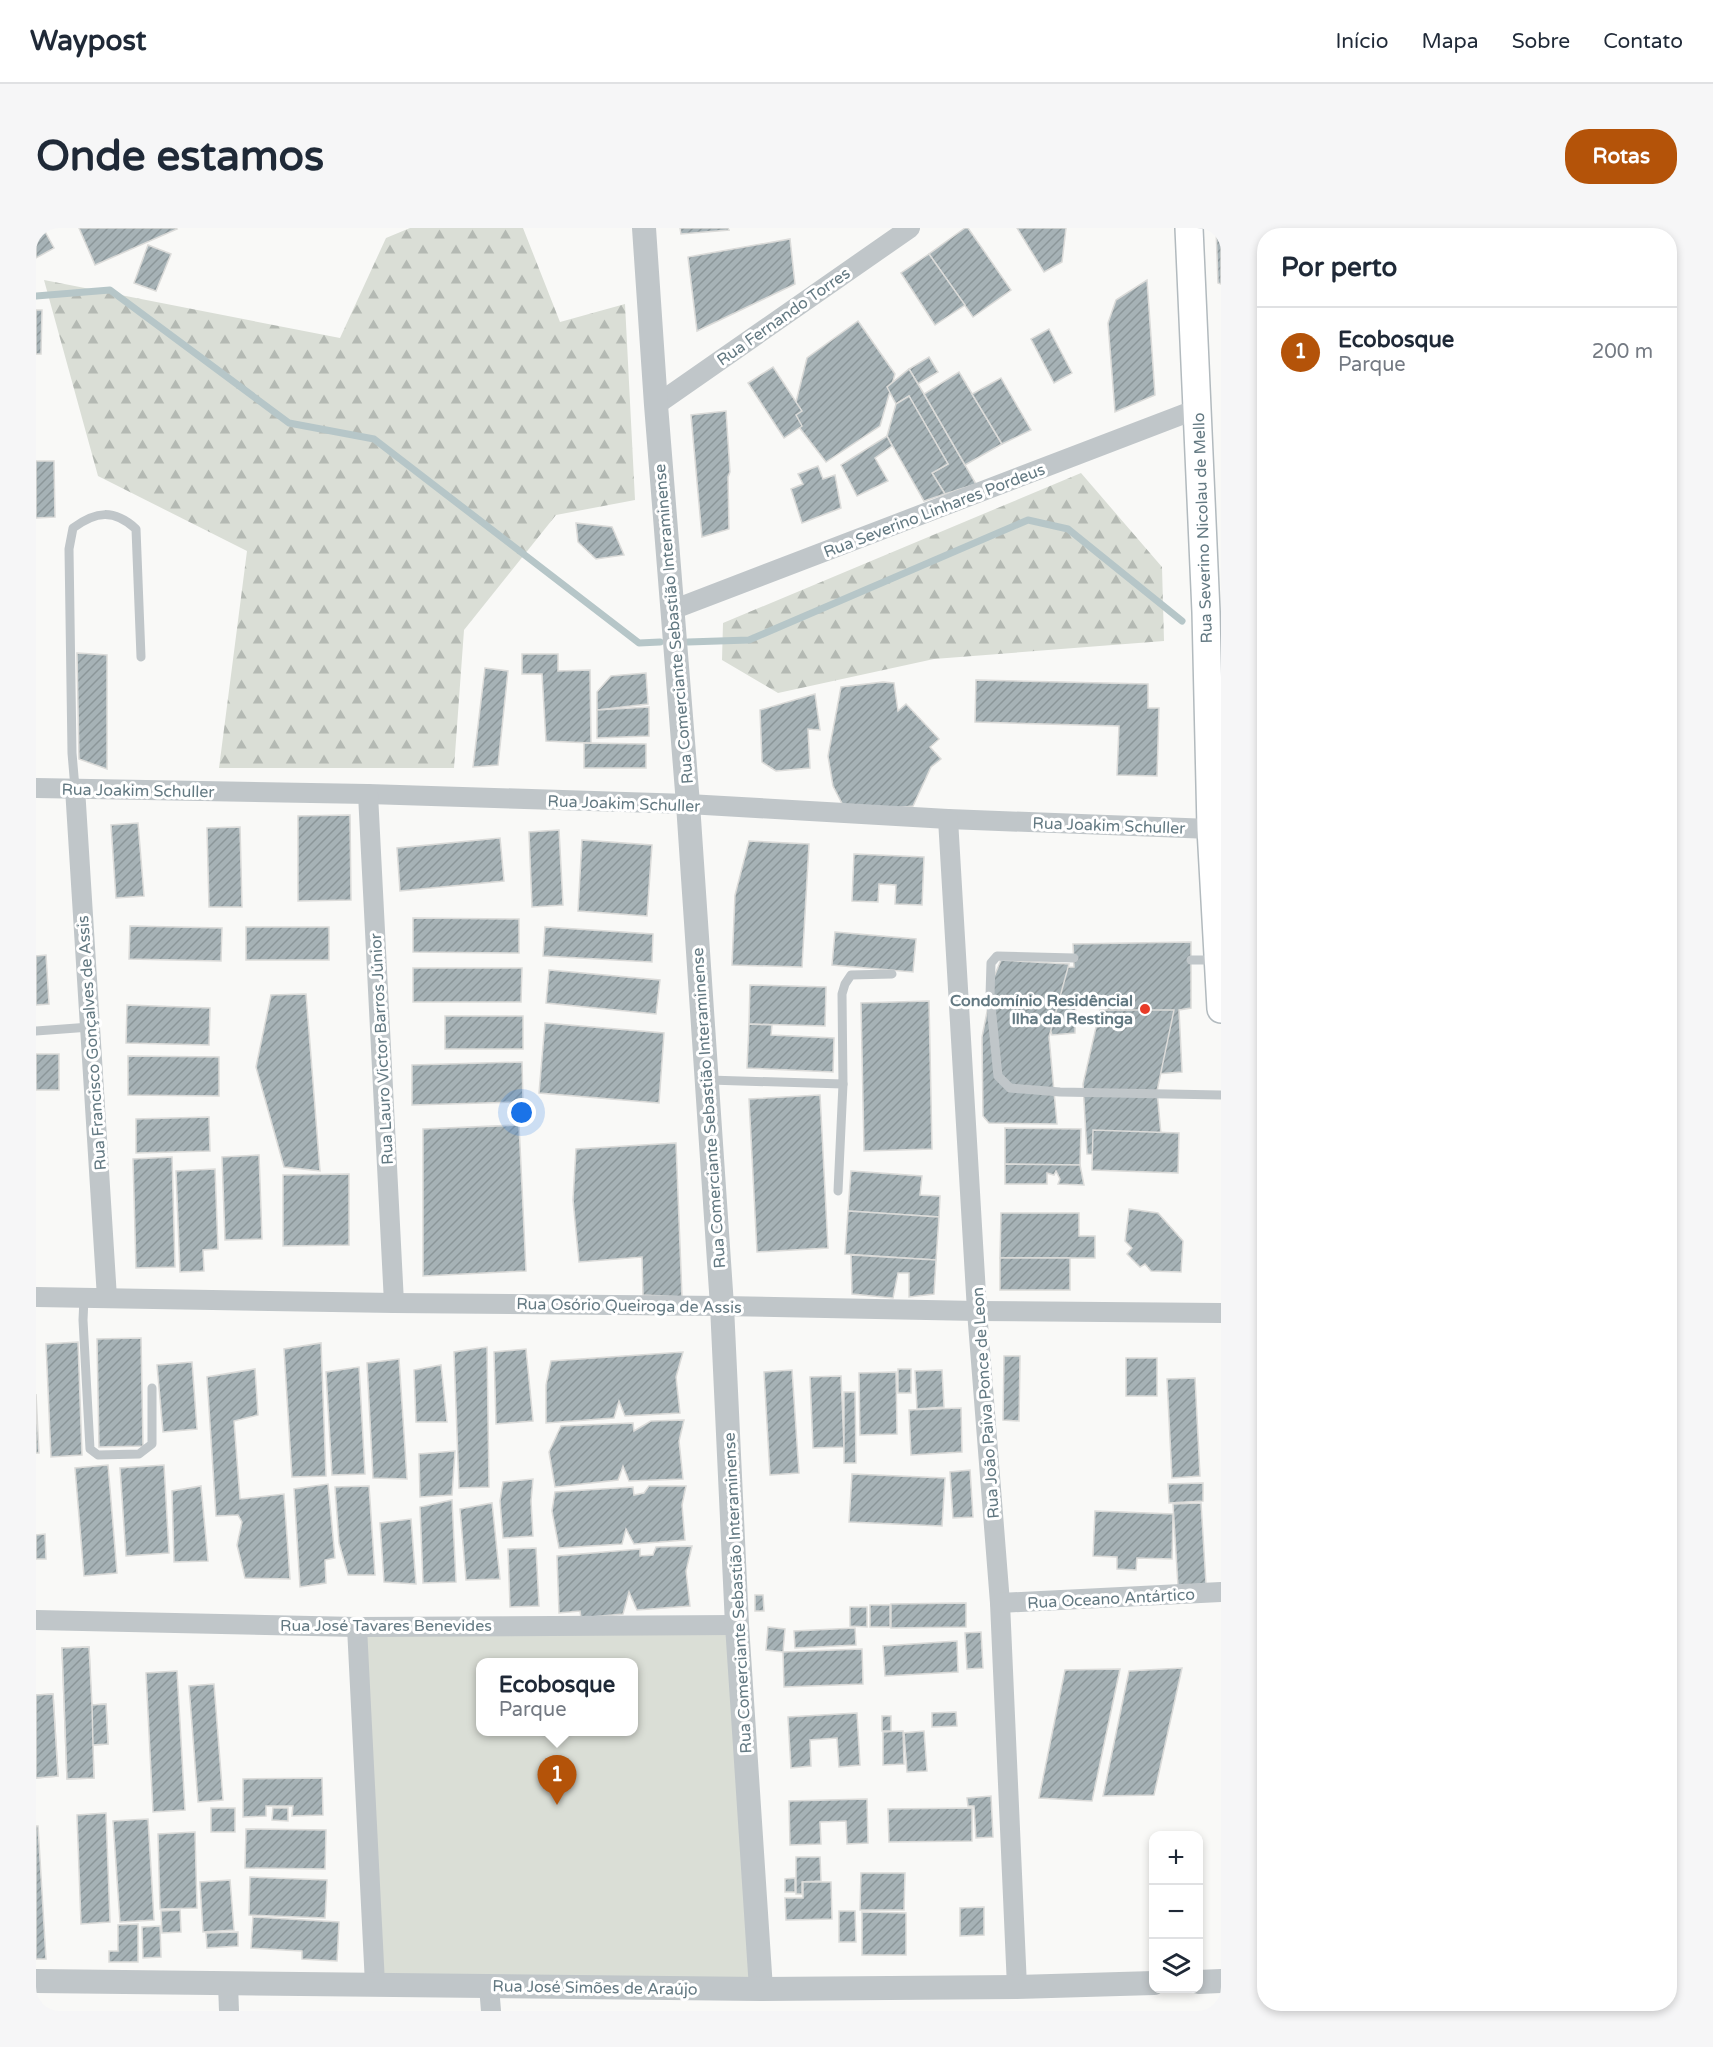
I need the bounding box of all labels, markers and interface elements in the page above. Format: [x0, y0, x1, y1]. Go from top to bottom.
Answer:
text: Waypost [30, 24, 146, 58]
text: Início [1336, 29, 1388, 54]
text: Mapa [1421, 29, 1479, 54]
text: Sobre [1512, 29, 1570, 54]
text: Contato [1603, 29, 1683, 54]
button: Rotas [1565, 129, 1677, 184]
text: Onde estamos [36, 131, 324, 182]
text: Por perto [1281, 252, 1397, 283]
street label: Rua Fernando Torres [713, 263, 854, 370]
text: Ecobosque [1338, 327, 1454, 353]
text: 1 [1294, 340, 1307, 364]
text: 200 m [1592, 340, 1653, 364]
text: Parque [1338, 353, 1406, 377]
street label: Rua Severino Nicolau de Mello [1189, 412, 1217, 644]
street label: Rua Severino Linhares Pordeus [821, 459, 1048, 562]
street label: Rua Comerciante Sebastião Interaminense [650, 463, 698, 785]
street label: Rua Joakim Schuller [61, 780, 216, 802]
street label: Rua Joakim Schuller [547, 791, 702, 817]
street label: Rua Joakim Schuller [1032, 813, 1187, 839]
street label: Rua Francisco Gonçalves de Assis [73, 915, 111, 1171]
street label: Rua Lauro Victor Barros Júnior [366, 932, 398, 1165]
street label: Rua Comerciante Sebastião Interaminense [688, 947, 730, 1269]
place label: Condomínio Residêncial Ilha da Restinga [950, 991, 1133, 1029]
marker: Condomínio Residêncial Ilha da Restinga [1138, 1002, 1152, 1016]
your location [507, 1098, 536, 1127]
street label: Rua João Paiva Ponce de Leon [968, 1287, 1004, 1519]
street label: Rua Osório Queiroga de Assis [516, 1294, 742, 1318]
street label: Rua Comerciante Sebastião Interaminense [720, 1432, 756, 1754]
street label: Rua Oceano Antártico [1027, 1585, 1195, 1613]
street label: Rua José Tavares Benevides [280, 1616, 492, 1636]
popup [476, 1658, 638, 1736]
text: Ecobosque [499, 1672, 615, 1698]
text: Parque [499, 1698, 566, 1722]
pin: 1 [538, 1756, 576, 1805]
map controls [1149, 1831, 1203, 1993]
button: + [1149, 1831, 1203, 1885]
button: − [1149, 1885, 1203, 1939]
button: layers [1149, 1939, 1203, 1993]
street label: Rua José Simões de Araújo [492, 1976, 698, 2000]

